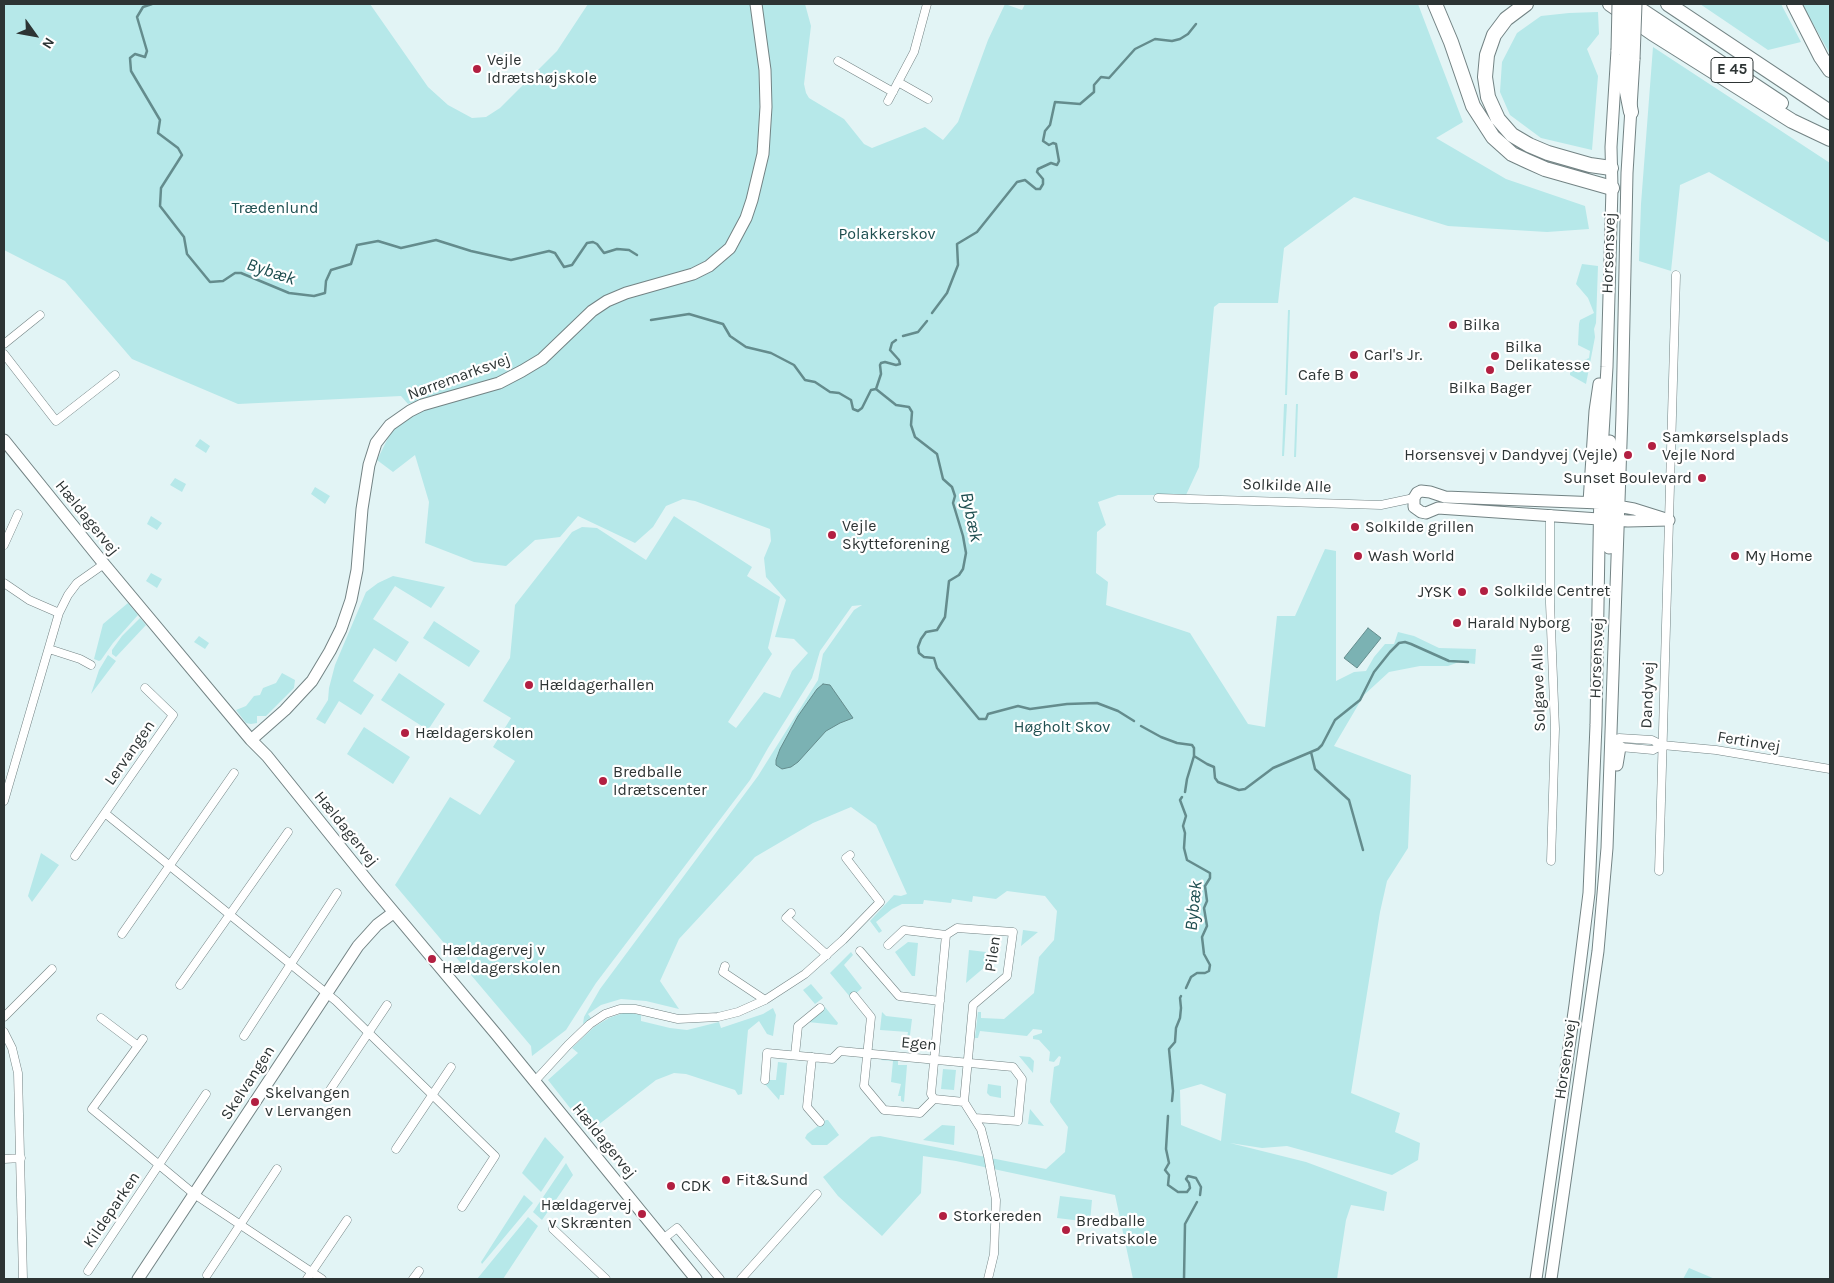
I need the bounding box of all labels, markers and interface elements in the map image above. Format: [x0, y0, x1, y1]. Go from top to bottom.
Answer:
north arrow [10, 10, 60, 60]
text: N [38, 34, 58, 52]
place label: Vejle Idrætshøjskole [487, 50, 597, 88]
road number: E 45 [1711, 58, 1753, 82]
marker: Vejle Idrætshøjskole [471, 63, 483, 75]
park label: Trædenlund [232, 198, 318, 218]
street label: Horsensvej [1598, 212, 1620, 294]
park label: Polakkerskov [838, 224, 936, 244]
water label: Bybæk [244, 254, 298, 290]
place label: Bilka [1463, 315, 1500, 335]
marker: Bilka [1447, 319, 1459, 331]
place label: Bilka Delikatesse [1505, 337, 1590, 375]
place label: Carl's Jr. [1364, 345, 1422, 365]
marker: Carl's Jr. [1348, 349, 1360, 361]
street label: Nørremarksvej [405, 350, 513, 404]
marker: Bilka Delikatesse [1489, 350, 1501, 362]
marker: Bilka Bager [1484, 364, 1496, 376]
place label: Cafe B [1298, 365, 1344, 385]
marker: Cafe B [1348, 369, 1360, 381]
place label: Bilka Bager [1449, 378, 1531, 398]
place label: Samkørselsplads Vejle Nord [1662, 427, 1789, 465]
marker: Samkørselsplads Vejle Nord [1646, 440, 1658, 452]
place label: Horsensvej v Dandyvej (Vejle) [1404, 445, 1618, 465]
marker: Horsensvej v Dandyvej (Vejle) [1622, 449, 1634, 461]
place label: Sunset Boulevard [1563, 468, 1692, 488]
marker: Sunset Boulevard [1696, 472, 1708, 484]
street label: Solkilde Alle [1242, 475, 1332, 497]
street label: Hældagervej [51, 476, 123, 560]
water label: Bybæk [955, 490, 987, 544]
place label: Vejle Skytteforening [842, 516, 949, 554]
place label: Solkilde grillen [1365, 517, 1474, 537]
marker: Solkilde grillen [1349, 521, 1361, 533]
marker: Vejle Skytteforening [826, 529, 838, 541]
place label: Wash World [1368, 546, 1455, 566]
place label: My Home [1745, 546, 1812, 566]
marker: Wash World [1352, 550, 1364, 562]
marker: My Home [1729, 550, 1741, 562]
place label: Solkilde Centret [1494, 581, 1610, 601]
place label: JYSK [1418, 582, 1452, 602]
marker: Solkilde Centret [1478, 585, 1490, 597]
marker: JYSK [1456, 586, 1468, 598]
place label: Harald Nyborg [1467, 613, 1570, 633]
marker: Harald Nyborg [1451, 617, 1463, 629]
street label: Horsensvej [1586, 617, 1608, 699]
street label: Solgave Alle [1528, 644, 1550, 732]
street label: Dandyvej [1637, 661, 1659, 729]
place label: Hældagerhallen [539, 675, 654, 695]
marker: Hældagerhallen [523, 679, 535, 691]
street label: Lervangen [101, 717, 159, 789]
park label: Høgholt Skov [1014, 717, 1110, 737]
place label: Hældagerskolen [415, 723, 534, 743]
marker: Hældagerskolen [399, 727, 411, 739]
street label: Fertinvej [1716, 728, 1782, 756]
place label: Bredballe Idrætscenter [613, 762, 707, 800]
marker: Bredballe Idrætscenter [597, 775, 609, 787]
street label: Hældagervej [310, 787, 382, 871]
water label: Bybæk [1181, 880, 1207, 932]
street label: Pilen [981, 935, 1005, 973]
place label: Hældagervej v Hældagerskolen [442, 940, 561, 978]
marker: Hældagervej v Hældagerskolen [426, 953, 438, 965]
street label: Horsensvej [1551, 1017, 1581, 1101]
street label: Egen [900, 1033, 938, 1055]
street label: Skelvangen [217, 1042, 279, 1124]
place label: Skelvangen v Lervangen [265, 1083, 352, 1121]
marker: Skelvangen v Lervangen [249, 1096, 261, 1108]
street label: Hældagervej [568, 1099, 640, 1183]
street label: Kildeparken [80, 1168, 144, 1252]
place label: Fit&Sund [736, 1170, 808, 1190]
marker: Fit&Sund [720, 1174, 732, 1186]
place label: CDK [681, 1176, 711, 1196]
marker: CDK [665, 1180, 677, 1192]
place label: Hældagervej v Skrænten [541, 1195, 632, 1233]
place label: Storkereden [953, 1206, 1042, 1226]
marker: Hældagervej v Skrænten [636, 1208, 648, 1220]
marker: Storkereden [937, 1210, 949, 1222]
place label: Bredballe Privatskole [1076, 1211, 1157, 1249]
marker: Bredballe Privatskole [1060, 1224, 1072, 1236]

